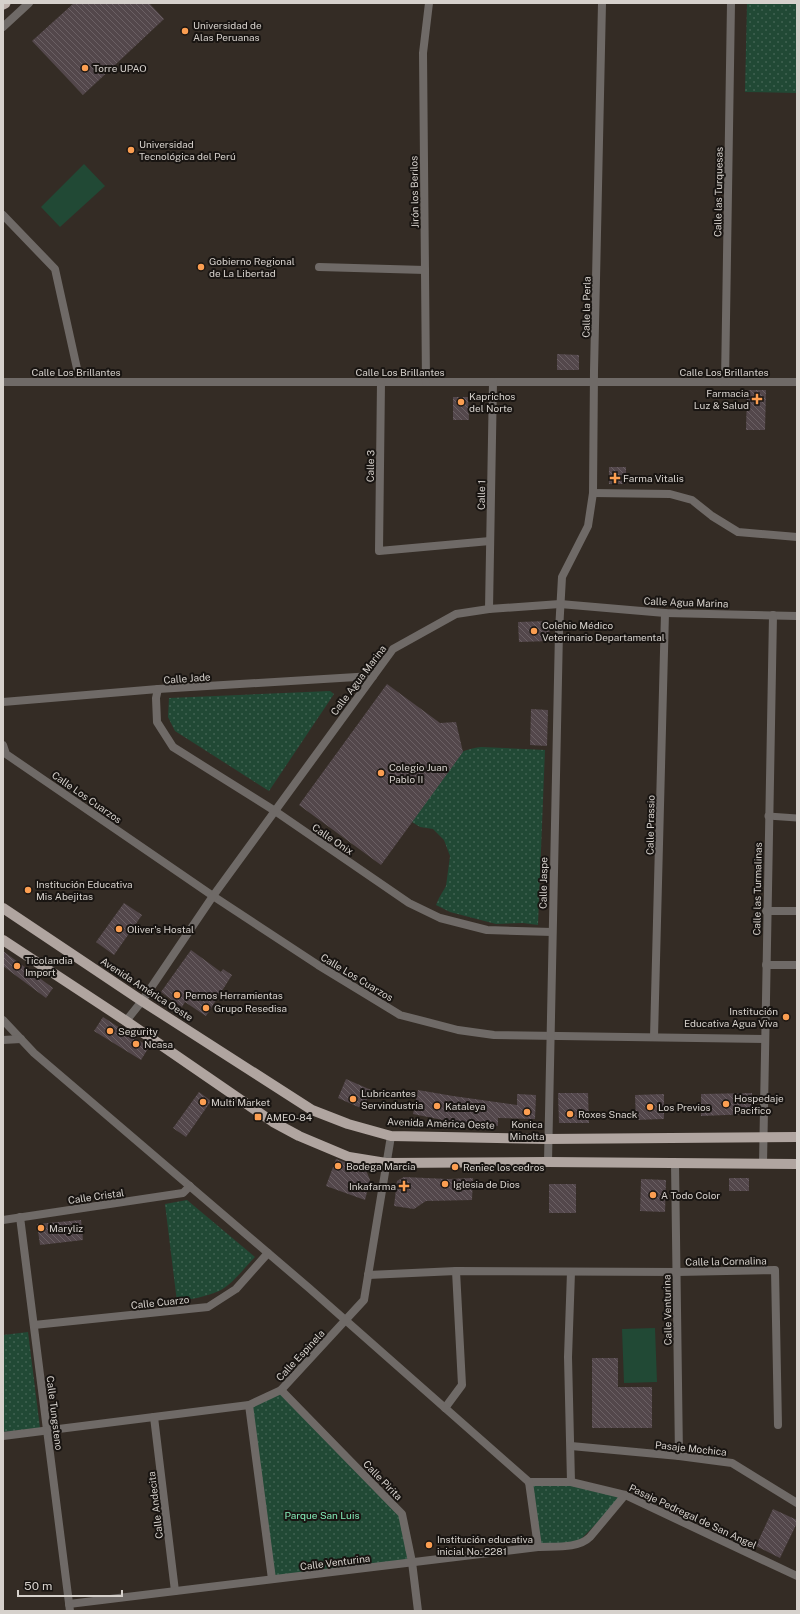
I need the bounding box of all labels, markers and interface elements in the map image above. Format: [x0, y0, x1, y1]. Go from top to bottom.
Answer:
place label: Universidad de Alas Peruanas [193, 19, 262, 43]
marker: Universidad de Alas Peruanas [180, 26, 190, 36]
place label: Torre UPAO [93, 62, 147, 74]
marker: Torre UPAO [80, 63, 90, 73]
place label: Universidad Tecnológica del Perú [139, 138, 236, 162]
marker: Universidad Tecnológica del Perú [126, 145, 136, 155]
street label: Calle las Turquesas [711, 147, 725, 237]
street label: Jirón los Berilos [407, 156, 421, 228]
place label: Gobierno Regional de La Libertad [209, 255, 295, 279]
marker: Gobierno Regional de La Libertad [196, 262, 206, 272]
street label: Calle la Perla [579, 276, 593, 338]
street label: Calle Los Brillantes [31, 366, 121, 378]
street label: Calle Los Brillantes [355, 366, 445, 378]
street label: Calle Los Brillantes [679, 366, 769, 378]
place label: Farmacia Luz & Salud [694, 387, 749, 411]
place label: Kaprichos del Norte [469, 390, 515, 414]
marker: Farmacia Luz & Salud [752, 394, 762, 404]
marker: Kaprichos del Norte [456, 397, 466, 407]
street label: Calle 3 [364, 450, 376, 482]
place label: Farma Vitalis [623, 472, 684, 484]
marker: Farma Vitalis [610, 473, 620, 483]
street label: Calle 1 [475, 480, 487, 510]
street label: Calle Agua Marina [643, 595, 729, 609]
place label: Colehio Médico Veterinario Departamental [542, 619, 665, 643]
marker: Colehio Médico Veterinario Departamental [529, 626, 539, 636]
street label: Calle Agua Marina [328, 642, 388, 718]
street label: Calle Jade [163, 670, 211, 686]
place label: Colegio Juan Pablo II [389, 761, 448, 785]
street label: Calle Los Cuarzos [50, 768, 124, 826]
marker: Colegio Juan Pablo II [376, 768, 386, 778]
street label: Calle Prassio [643, 795, 657, 855]
street label: Calle Onix [310, 821, 356, 857]
street label: Calle las Turmalinas [750, 842, 764, 936]
street label: Calle Jaspe [537, 857, 549, 909]
place label: Institución Educativa Mis Abejitas [36, 878, 133, 902]
marker: Institución Educativa Mis Abejitas [23, 885, 33, 895]
place label: Oliver's Hostal [127, 923, 194, 935]
marker: Oliver's Hostal [114, 924, 124, 934]
street label: Calle Los Cuarzos [319, 951, 395, 1003]
place label: Ticolandia Import [25, 954, 73, 978]
street label: Avenida América Oeste [99, 955, 196, 1024]
marker: Ticolandia Import [12, 961, 22, 971]
place label: Pernos Herramientas [185, 989, 283, 1001]
marker: Pernos Herramientas [172, 990, 182, 1000]
place label: Grupo Resedisa [214, 1002, 287, 1014]
marker: Grupo Resedisa [201, 1003, 211, 1013]
place label: Institución Educativa Agua Viva [684, 1005, 778, 1029]
marker: Institución Educativa Agua Viva [781, 1012, 791, 1022]
place label: Segurity [118, 1025, 159, 1037]
marker: Segurity [105, 1026, 115, 1036]
place label: Ncasa [144, 1038, 173, 1050]
marker: Ncasa [131, 1039, 141, 1049]
place label: Lubricantes Servindustria [361, 1087, 423, 1111]
place label: Hospedaje Pacifico [734, 1092, 784, 1116]
marker: Lubricantes Servindustria [348, 1094, 358, 1104]
place label: Multi Market [211, 1096, 270, 1108]
marker: Multi Market [198, 1097, 208, 1107]
marker: Hospedaje Pacifico [721, 1099, 731, 1109]
place label: Kataleya [445, 1100, 486, 1112]
marker: Kataleya [432, 1101, 442, 1111]
place label: Los Previos [658, 1101, 711, 1113]
marker: Los Previos [645, 1102, 655, 1112]
marker: Konica Minolta [522, 1107, 532, 1117]
place label: Roxes Snack [578, 1108, 638, 1120]
marker: Roxes Snack [565, 1109, 575, 1119]
place label: AMEO-84 [266, 1111, 312, 1123]
marker: AMEO-84 [253, 1112, 263, 1122]
street label: Avenida América Oeste [387, 1115, 495, 1131]
place label: Konica Minolta [510, 1118, 544, 1142]
place label: Bodega Marcia [346, 1160, 416, 1172]
marker: Bodega Marcia [333, 1161, 343, 1171]
place label: Reniec los cedros [463, 1161, 544, 1173]
marker: Reniec los cedros [450, 1162, 460, 1172]
place label: Iglesia de Dios [453, 1178, 520, 1190]
marker: Iglesia de Dios [440, 1179, 450, 1189]
place label: Inkafarma [349, 1180, 396, 1192]
marker: Inkafarma [399, 1181, 409, 1191]
street label: Calle Cristal [67, 1186, 125, 1206]
place label: A Todo Color [661, 1189, 720, 1201]
marker: A Todo Color [648, 1190, 658, 1200]
place label: Maryliz [49, 1222, 83, 1234]
marker: Maryliz [36, 1223, 46, 1233]
street label: Calle la Cornalina [685, 1254, 767, 1268]
street label: Calle Venturina [660, 1275, 674, 1345]
street label: Calle Cuarzo [130, 1293, 190, 1311]
street label: Calle Espinela [273, 1327, 327, 1383]
street label: Calle Tungsteno [44, 1375, 66, 1451]
street label: Pasaje Mochica [655, 1438, 727, 1458]
street label: Calle Pirita [361, 1458, 405, 1502]
street label: Calle Andecita [145, 1471, 165, 1539]
street label: Pasaje Pedregal de San Angel [627, 1481, 759, 1551]
park label: Parque San Luis [284, 1509, 360, 1521]
place label: Institución educativa inicial No. 2281 [437, 1533, 533, 1557]
marker: Institución educativa inicial No. 2281 [424, 1540, 434, 1550]
street label: Calle Venturina [299, 1552, 371, 1572]
scale bar [18, 1572, 122, 1598]
text: 50 m [24, 1579, 52, 1593]

